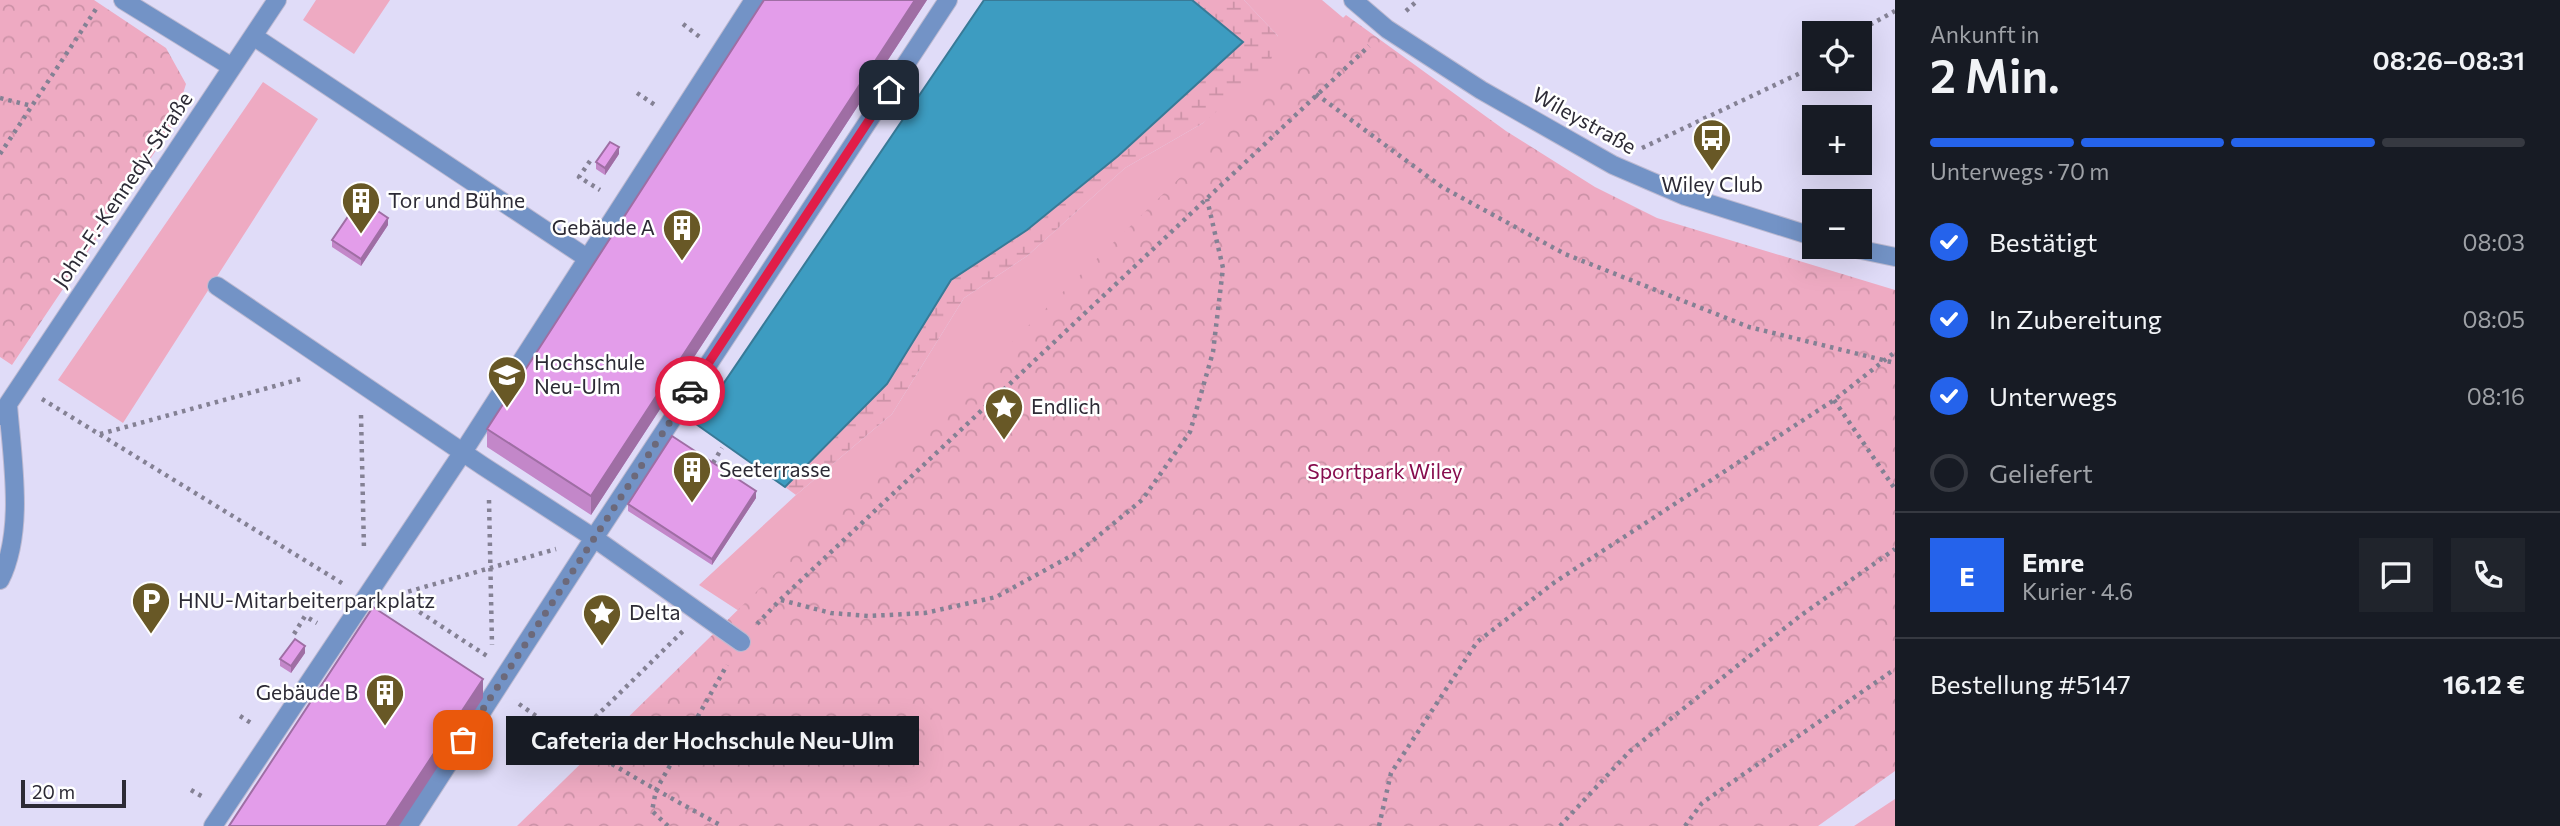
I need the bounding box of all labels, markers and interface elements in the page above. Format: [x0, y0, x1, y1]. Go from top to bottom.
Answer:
text: Ankunft in [1930, 20, 2040, 48]
map controls [1802, 21, 1872, 259]
button: locate [1802, 21, 1872, 91]
text: 08:26–08:31 [2373, 44, 2525, 75]
text: 2 Min. [1930, 46, 2060, 102]
pin [859, 60, 919, 120]
icon: home [870, 71, 908, 109]
street label: Wileystraße [1528, 81, 1641, 158]
street label: John-F.-Kennedy-Straße [47, 87, 197, 292]
button: + [1802, 105, 1872, 175]
bus stop icon: Wiley Club [1691, 117, 1733, 172]
text: Unterwegs · 70 m [1930, 157, 2109, 185]
place label: Wiley Club [1661, 171, 1763, 196]
building icon: Tor und Bühne [340, 180, 382, 235]
place label: Tor und Bühne [388, 187, 525, 212]
button: − [1802, 189, 1872, 259]
building icon: Gebäude A [661, 207, 703, 262]
place label: Gebäude A [552, 214, 655, 239]
icon: check [1930, 223, 1968, 261]
text: Bestätigt [1989, 226, 2098, 257]
text: 08:03 [2463, 228, 2525, 256]
icon: check [1930, 300, 1968, 338]
text: In Zubereitung [1989, 303, 2162, 334]
text: 08:05 [2462, 305, 2525, 333]
place label: Hochschule Neu-Ulm [534, 349, 645, 398]
school or university icon: Hochschule Neu-Ulm [486, 354, 528, 409]
courier [655, 356, 725, 426]
icon: car [671, 372, 709, 410]
icon: check [1930, 377, 1968, 415]
text: Unterwegs [1989, 380, 2117, 411]
text: 08:16 [2467, 382, 2525, 410]
place icon: Endlich [983, 386, 1025, 441]
place label: Endlich [1031, 393, 1101, 418]
building icon: Seeterrasse [671, 449, 713, 504]
place label: Seeterrasse [719, 456, 831, 481]
text: Geliefert [1989, 457, 2093, 488]
park label: Sportpark Wiley [1307, 458, 1463, 483]
button: chat [2359, 538, 2433, 612]
button: phone [2451, 538, 2525, 612]
text: Emre [2022, 546, 2084, 577]
text: E [1959, 560, 1975, 591]
text: Kurier · 4.6 [2022, 577, 2133, 605]
parking icon: HNU-Mitarbeiterparkplatz [130, 580, 172, 635]
place label: HNU-Mitarbeiterparkplatz [178, 587, 435, 612]
place icon: Delta [581, 592, 623, 647]
place label: Delta [629, 599, 680, 624]
text: Bestellung #5147 [1930, 668, 2131, 699]
text: 16.12 € [2443, 668, 2525, 699]
building icon: Gebäude B [364, 672, 406, 727]
place label: Gebäude B [256, 679, 358, 704]
pin [433, 710, 493, 770]
callout: Cafeteria der Hochschule Neu-Ulm [505, 716, 918, 764]
icon: bag [444, 721, 482, 759]
text: Cafeteria der Hochschule Neu-Ulm [531, 726, 894, 754]
scale bar [21, 777, 126, 809]
text: 20 m [32, 780, 75, 803]

